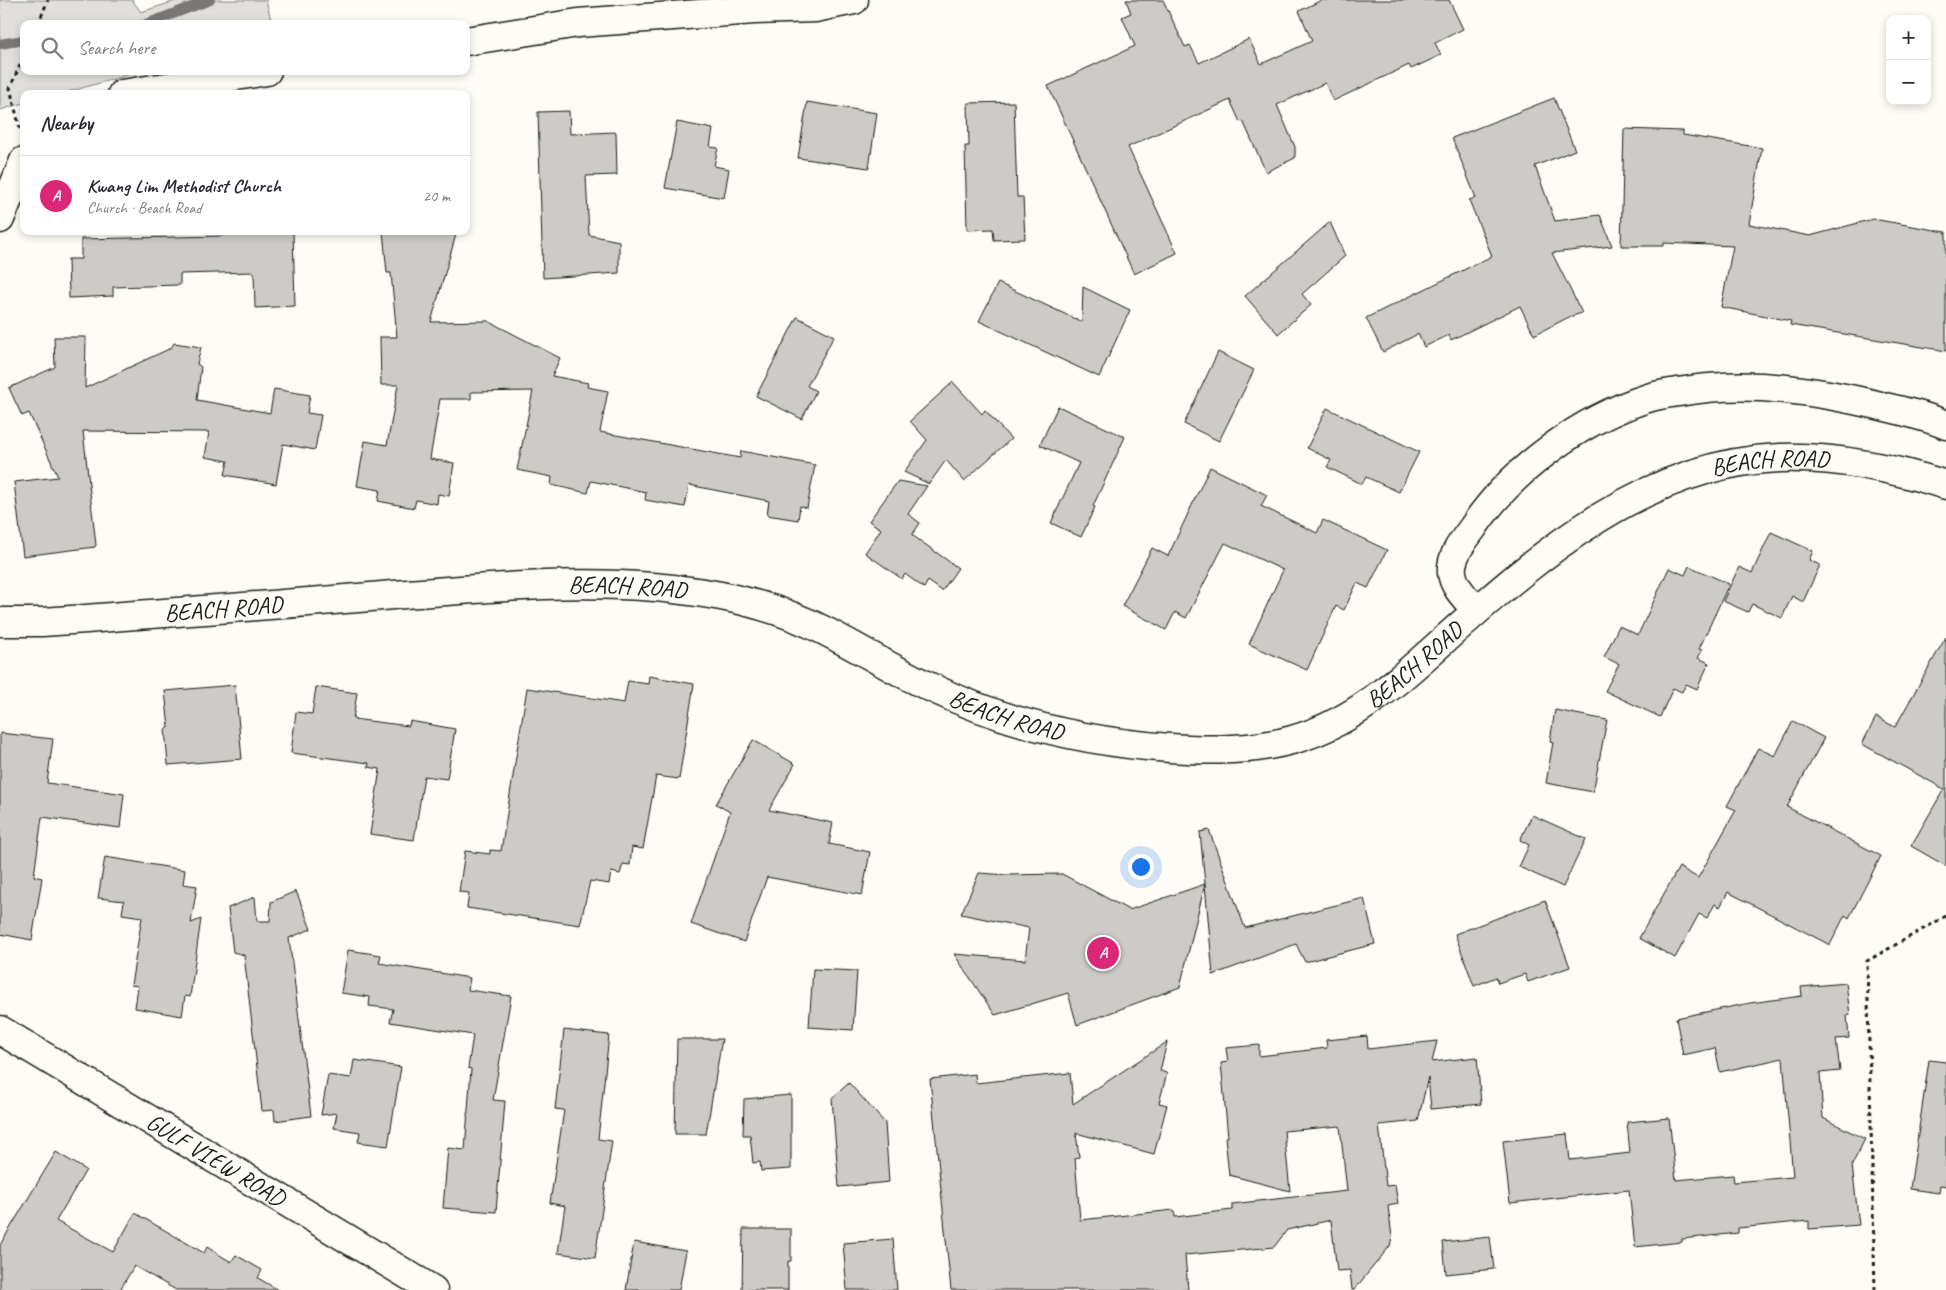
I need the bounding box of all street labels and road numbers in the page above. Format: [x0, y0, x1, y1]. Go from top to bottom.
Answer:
street label: BEACH ROAD [1708, 443, 1832, 483]
street label: BEACH ROAD [568, 569, 691, 606]
street label: BEACH ROAD [163, 589, 286, 628]
street label: BEACH ROAD [1360, 614, 1471, 715]
street label: BEACH ROAD [945, 683, 1069, 748]
street label: GULF VIEW ROAD [141, 1107, 293, 1214]

